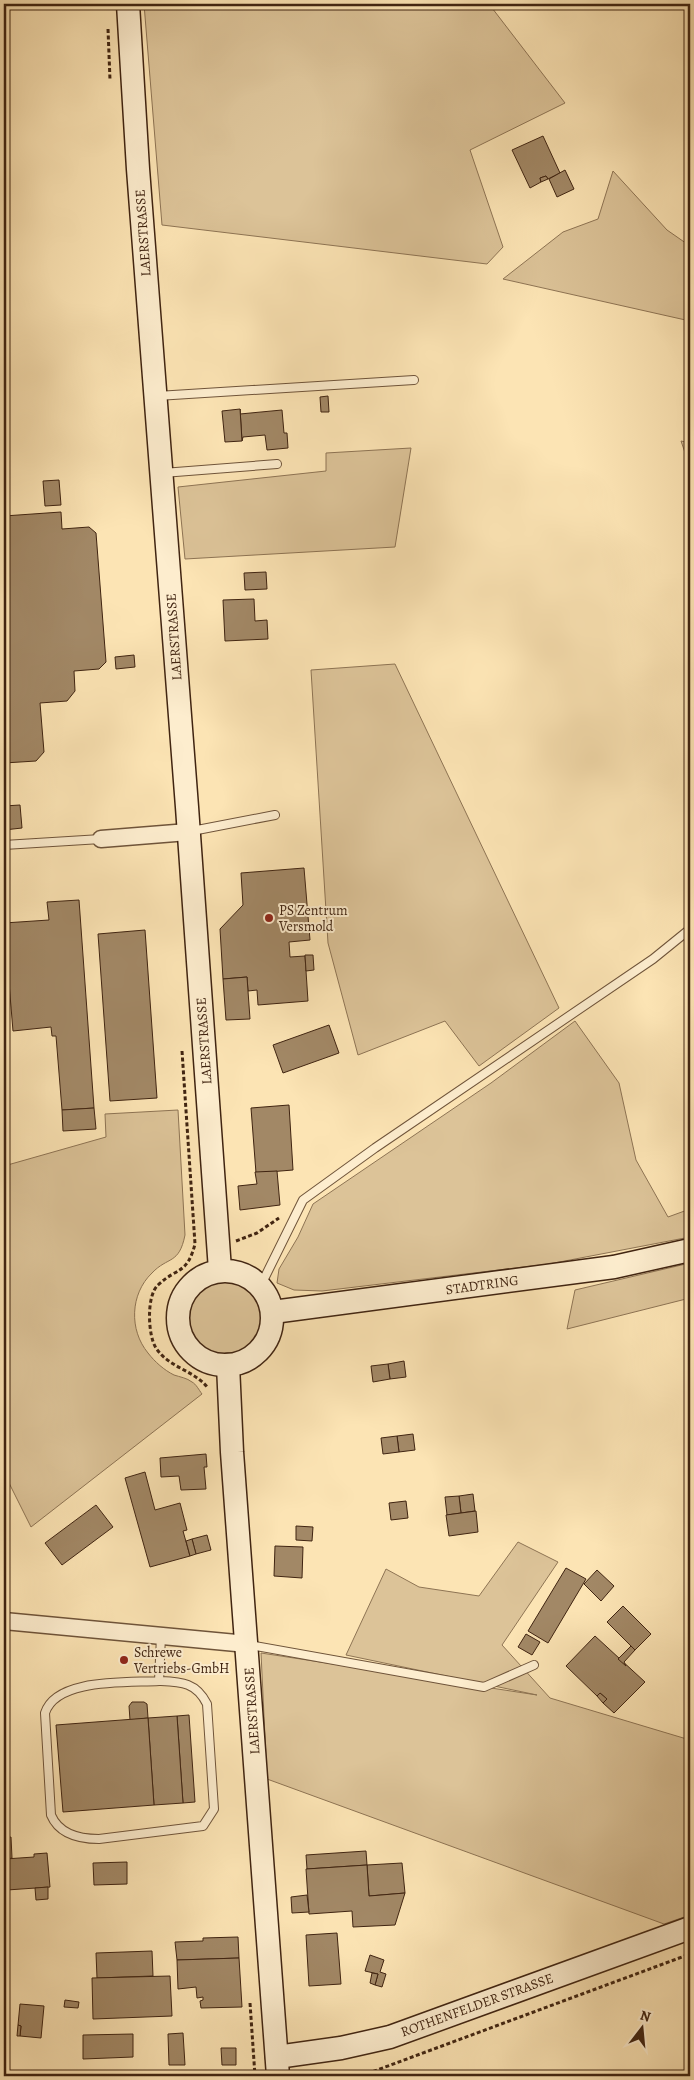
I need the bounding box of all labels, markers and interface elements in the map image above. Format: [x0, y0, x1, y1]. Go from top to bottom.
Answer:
street label: LAERSTRASSE [130, 189, 156, 277]
street label: LAERSTRASSE [161, 593, 187, 681]
place label: PS Zentrum Versmold [278, 901, 348, 936]
marker: PS Zentrum Versmold [263, 912, 275, 924]
street label: LAERSTRASSE [191, 997, 217, 1085]
street label: STADTRING [444, 1270, 520, 1300]
place label: Schrewe Vertriebs-GmbH [133, 1643, 229, 1678]
marker: Schrewe Vertriebs-GmbH [118, 1654, 130, 1666]
street label: LAERSTRASSE [239, 1667, 265, 1755]
street label: ROTHENFELDER STRASSE [398, 1969, 556, 2041]
north arrow [616, 2002, 666, 2052]
text: N [638, 2005, 653, 2027]

